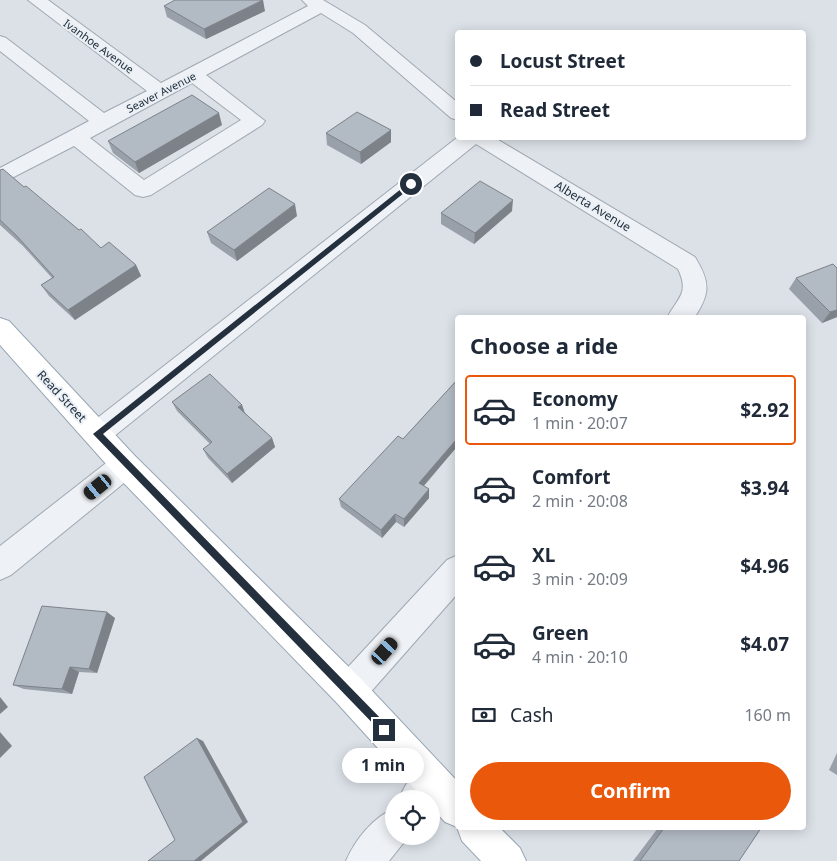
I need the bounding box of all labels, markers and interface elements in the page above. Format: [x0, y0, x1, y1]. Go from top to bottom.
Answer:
street label: Ivanhoe Avenue [61, 15, 137, 77]
text: Locust Street [500, 48, 625, 74]
street label: Seaver Avenue [124, 68, 198, 116]
text: Read Street [500, 97, 610, 123]
route start [400, 173, 422, 195]
street label: Alberta Avenue [552, 177, 635, 236]
text: Choose a ride [470, 330, 618, 360]
street label: Read Street [34, 366, 91, 426]
text: Economy [532, 386, 618, 412]
icon: car [472, 388, 517, 433]
text: $2.92 [740, 397, 789, 423]
text: 1 min · 20:07 [532, 412, 628, 434]
text: Comfort [532, 464, 611, 490]
icon: car [472, 466, 517, 511]
car [81, 472, 114, 502]
text: $3.94 [740, 475, 789, 501]
text: 2 min · 20:08 [532, 490, 628, 512]
text: XL [532, 542, 555, 568]
icon: car [472, 544, 517, 589]
text: $4.96 [740, 553, 789, 579]
text: 3 min · 20:09 [532, 568, 628, 590]
text: Green [532, 620, 589, 646]
icon: car [472, 622, 517, 667]
text: $4.07 [740, 631, 789, 657]
car [369, 635, 400, 667]
text: 4 min · 20:10 [532, 646, 628, 668]
icon: cash [470, 701, 498, 729]
text: Cash [510, 702, 554, 728]
text: 160 m [744, 704, 791, 726]
route end [373, 719, 395, 741]
callout: 1 min [343, 748, 425, 782]
text: 1 min [361, 754, 405, 776]
button: Confirm [470, 762, 791, 820]
map controls [385, 790, 440, 845]
button: locate [385, 790, 440, 845]

